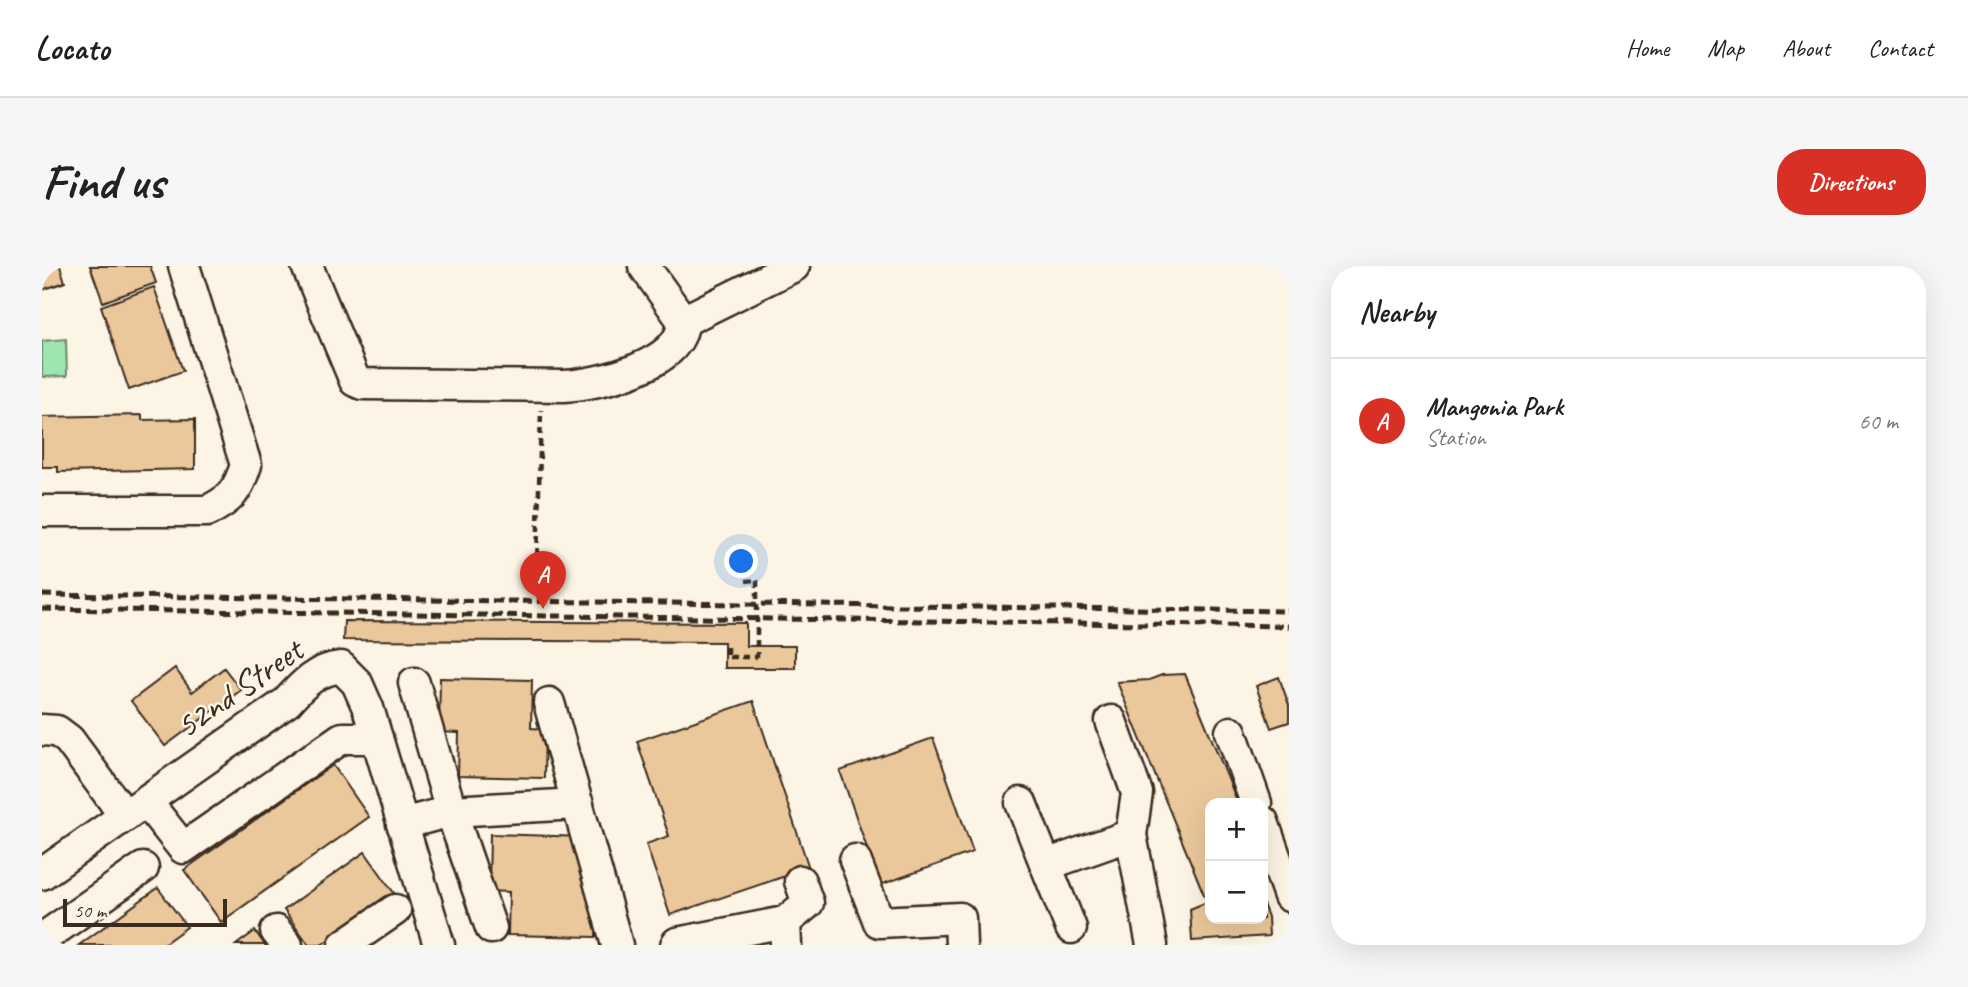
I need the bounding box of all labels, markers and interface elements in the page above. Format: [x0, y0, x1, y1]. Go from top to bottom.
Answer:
text: Locato [35, 27, 109, 69]
text: Home [1626, 33, 1669, 63]
text: Map [1707, 33, 1744, 63]
text: About [1782, 33, 1830, 63]
text: Contact [1868, 33, 1933, 63]
button: Directions [1777, 149, 1926, 215]
text: Find us [42, 151, 164, 213]
text: Nearby [1359, 293, 1435, 331]
text: Mangonia Park [1426, 390, 1563, 423]
text: A [1376, 407, 1388, 436]
text: 60 m [1859, 407, 1898, 436]
text: Station [1426, 423, 1486, 452]
your location [724, 544, 758, 578]
pin: A [520, 551, 566, 609]
street label: 52nd Street [167, 626, 314, 748]
map controls [1205, 798, 1268, 924]
button: + [1205, 798, 1268, 861]
button: − [1205, 861, 1268, 924]
scale bar [63, 896, 228, 928]
text: 50 m [74, 899, 106, 923]

